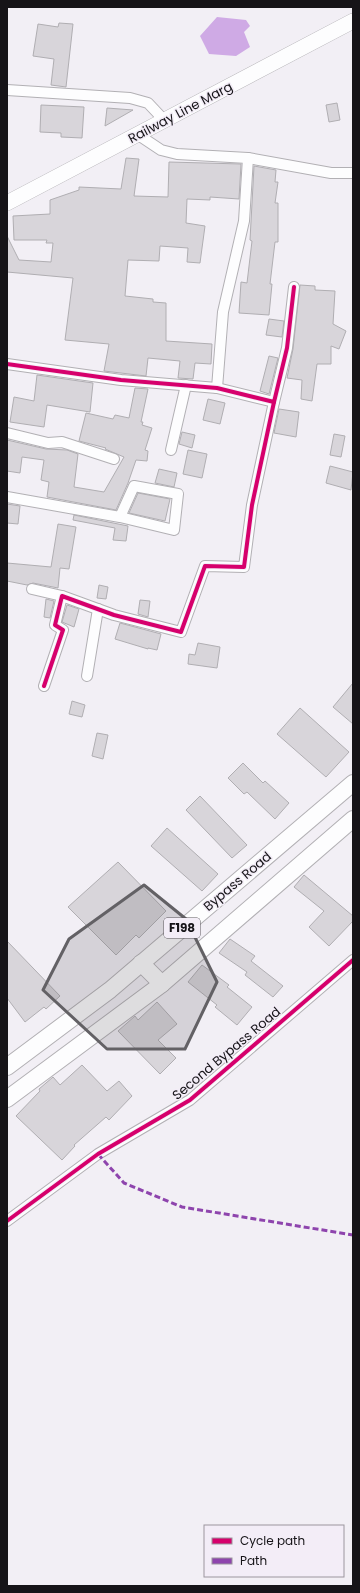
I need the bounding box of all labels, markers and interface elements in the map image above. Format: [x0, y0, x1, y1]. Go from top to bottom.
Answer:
street label: Railway Line Marg [125, 77, 236, 148]
street label: Bypass Road [199, 847, 275, 916]
road number: F198 [164, 918, 200, 938]
street label: Second Bypass Road [168, 1002, 285, 1104]
legend [204, 1525, 344, 1577]
text: Cycle path [240, 1532, 305, 1549]
text: Path [240, 1552, 267, 1569]

